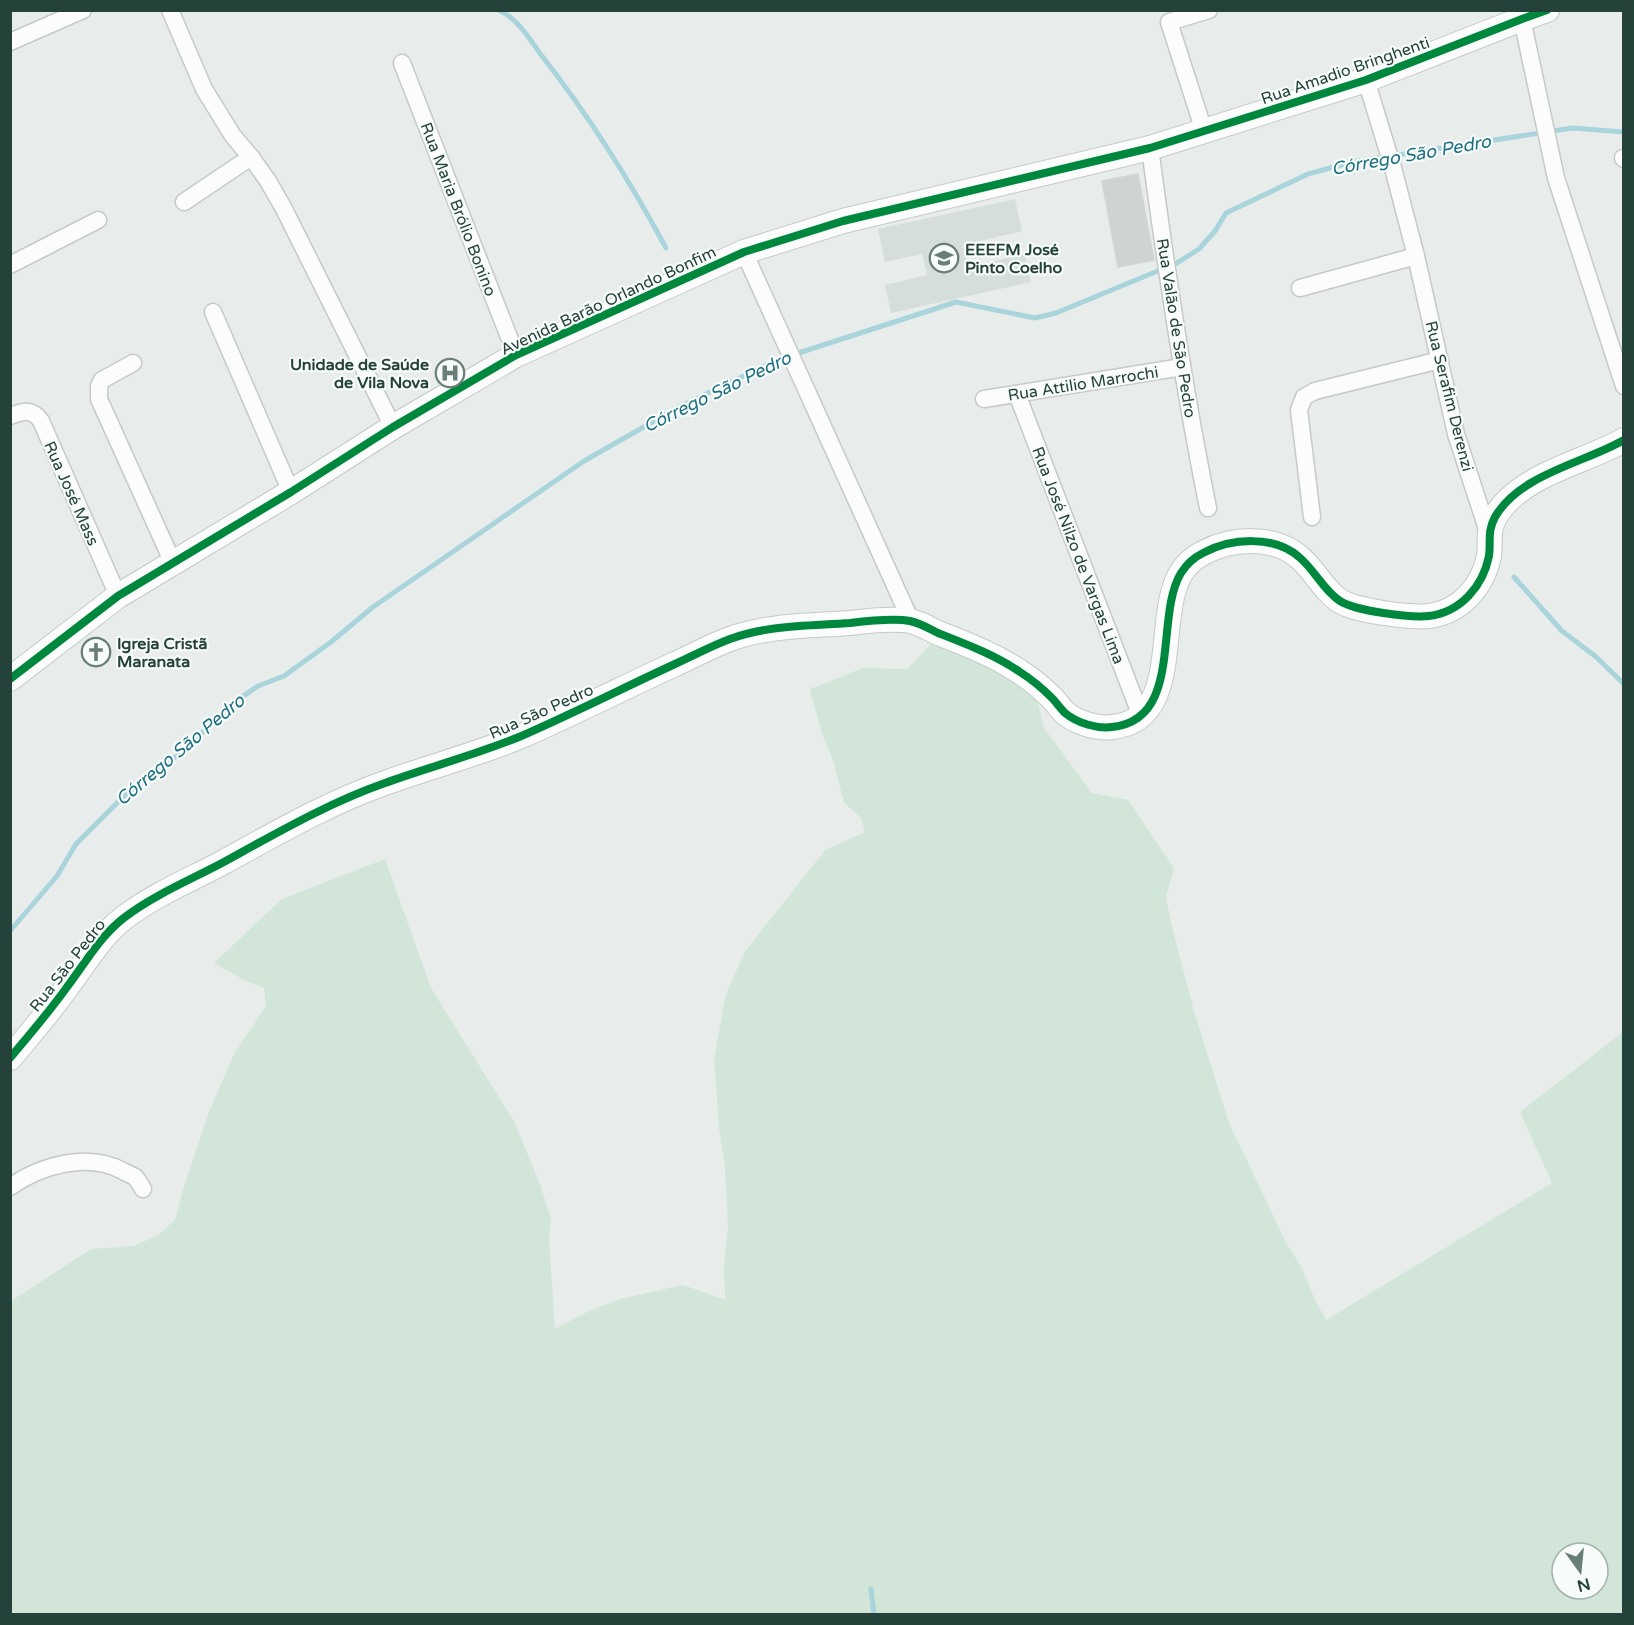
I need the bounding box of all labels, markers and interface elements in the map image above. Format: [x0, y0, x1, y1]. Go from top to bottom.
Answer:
street label: Rua Amadio Bringhenti [1258, 33, 1432, 109]
street label: Rua Maria Brólio Bonino [416, 120, 500, 299]
water label: Córrego São Pedro [1329, 130, 1494, 180]
street label: Rua Valão de São Pedro [1152, 237, 1200, 419]
place label: EEEFM José Pinto Coelho [965, 240, 1062, 278]
street label: Avenida Barão Orlando Bonfim [497, 242, 719, 360]
school or university icon: EEEFM José Pinto Coelho [928, 242, 960, 274]
street label: Rua Serafim Derenzi [1421, 319, 1477, 474]
water label: Córrego São Pedro [640, 346, 795, 437]
place label: Unidade de Saúde de Vila Nova [290, 355, 429, 393]
hospital icon: Unidade de Saúde de Vila Nova [434, 357, 466, 389]
street label: Rua Attilio Marrochi [1006, 362, 1160, 406]
street label: Rua José Mass [39, 438, 103, 549]
street label: Rua José Nilzo de Vargas Lima [1027, 444, 1129, 667]
place label: Igreja Cristã Maranata [117, 634, 207, 672]
church icon: Igreja Cristã Maranata [80, 636, 112, 668]
street label: Rua São Pedro [486, 680, 597, 744]
water label: Córrego São Pedro [111, 689, 250, 810]
street label: Rua São Pedro [25, 915, 110, 1016]
north arrow [1550, 1541, 1610, 1601]
text: N [1575, 1573, 1592, 1596]

